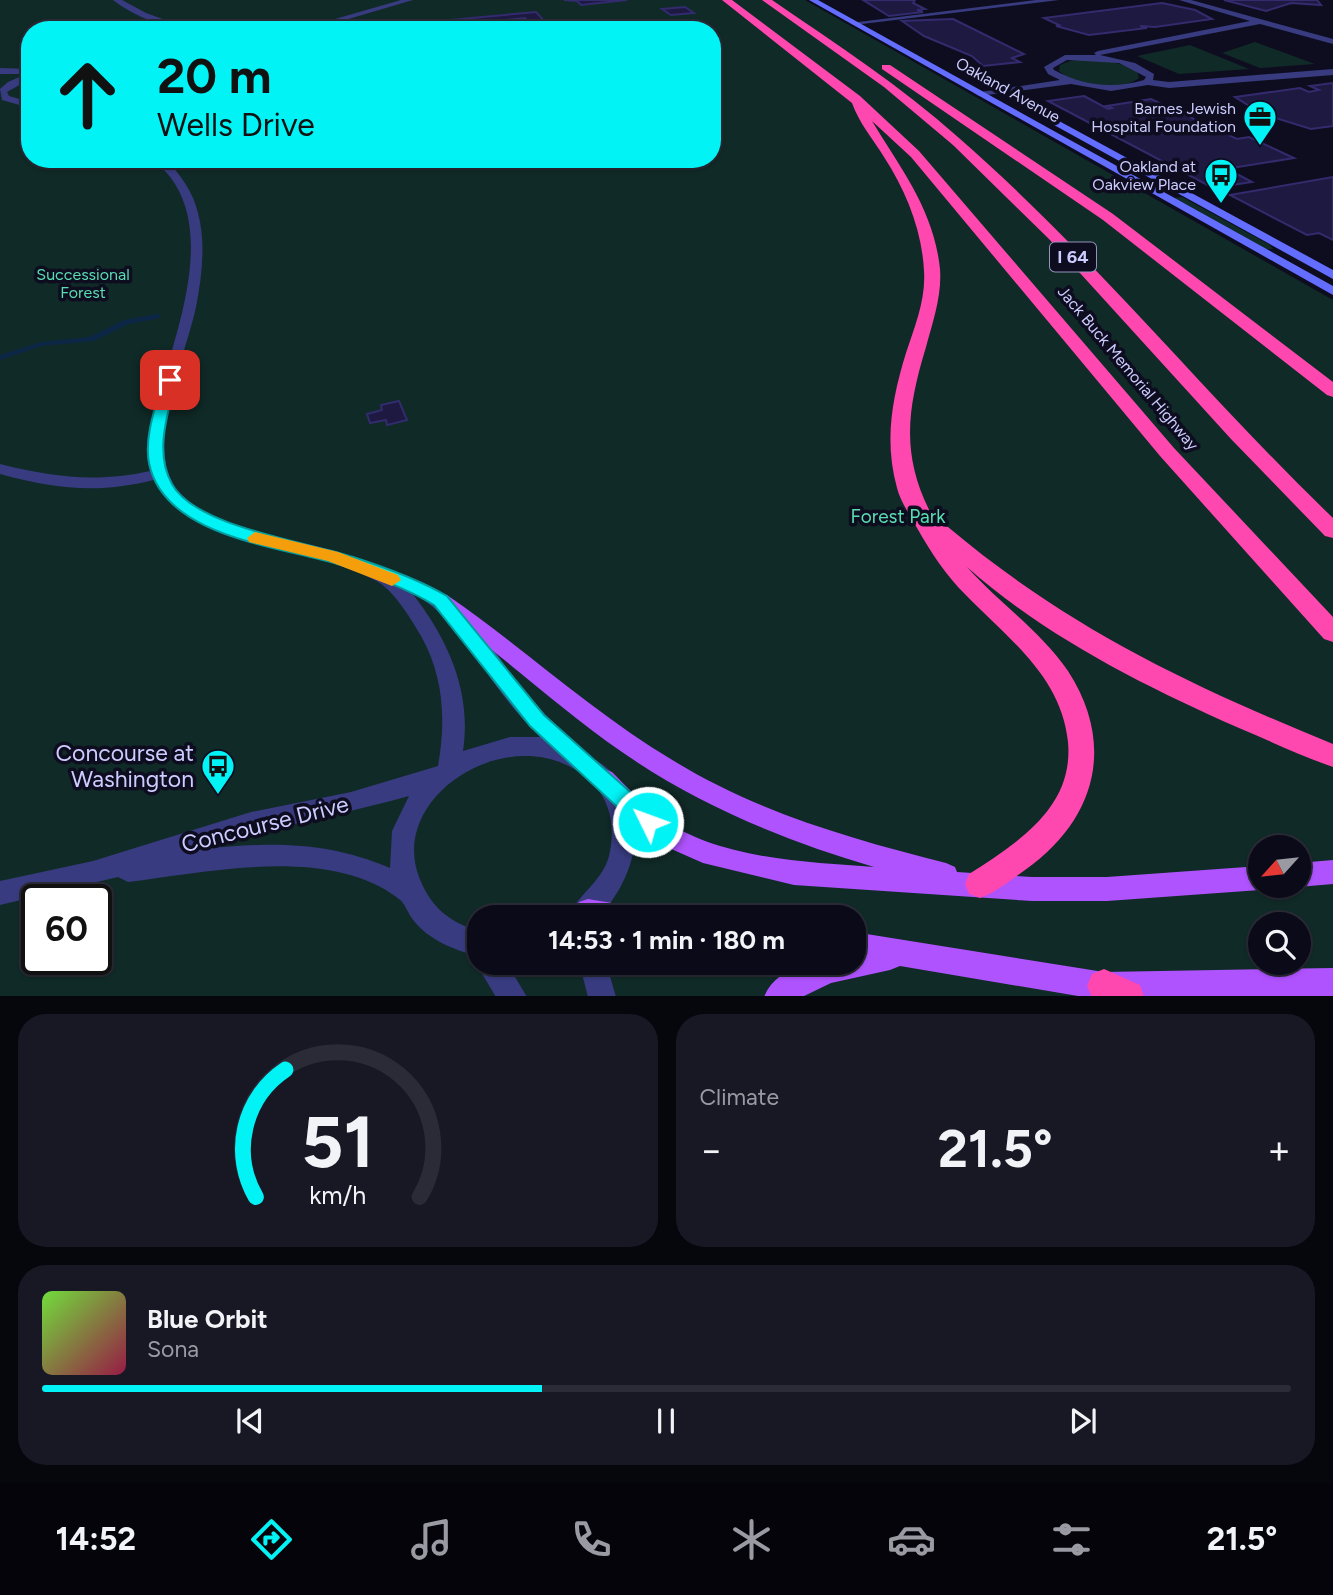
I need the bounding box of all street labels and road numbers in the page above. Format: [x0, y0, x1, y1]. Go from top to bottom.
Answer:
street label: Oakland Avenue [952, 53, 1064, 127]
road number: I 64 [1050, 243, 1096, 272]
street label: Jack Buck Memorial Highway [1054, 282, 1203, 454]
street label: Concourse Drive [179, 790, 351, 858]

